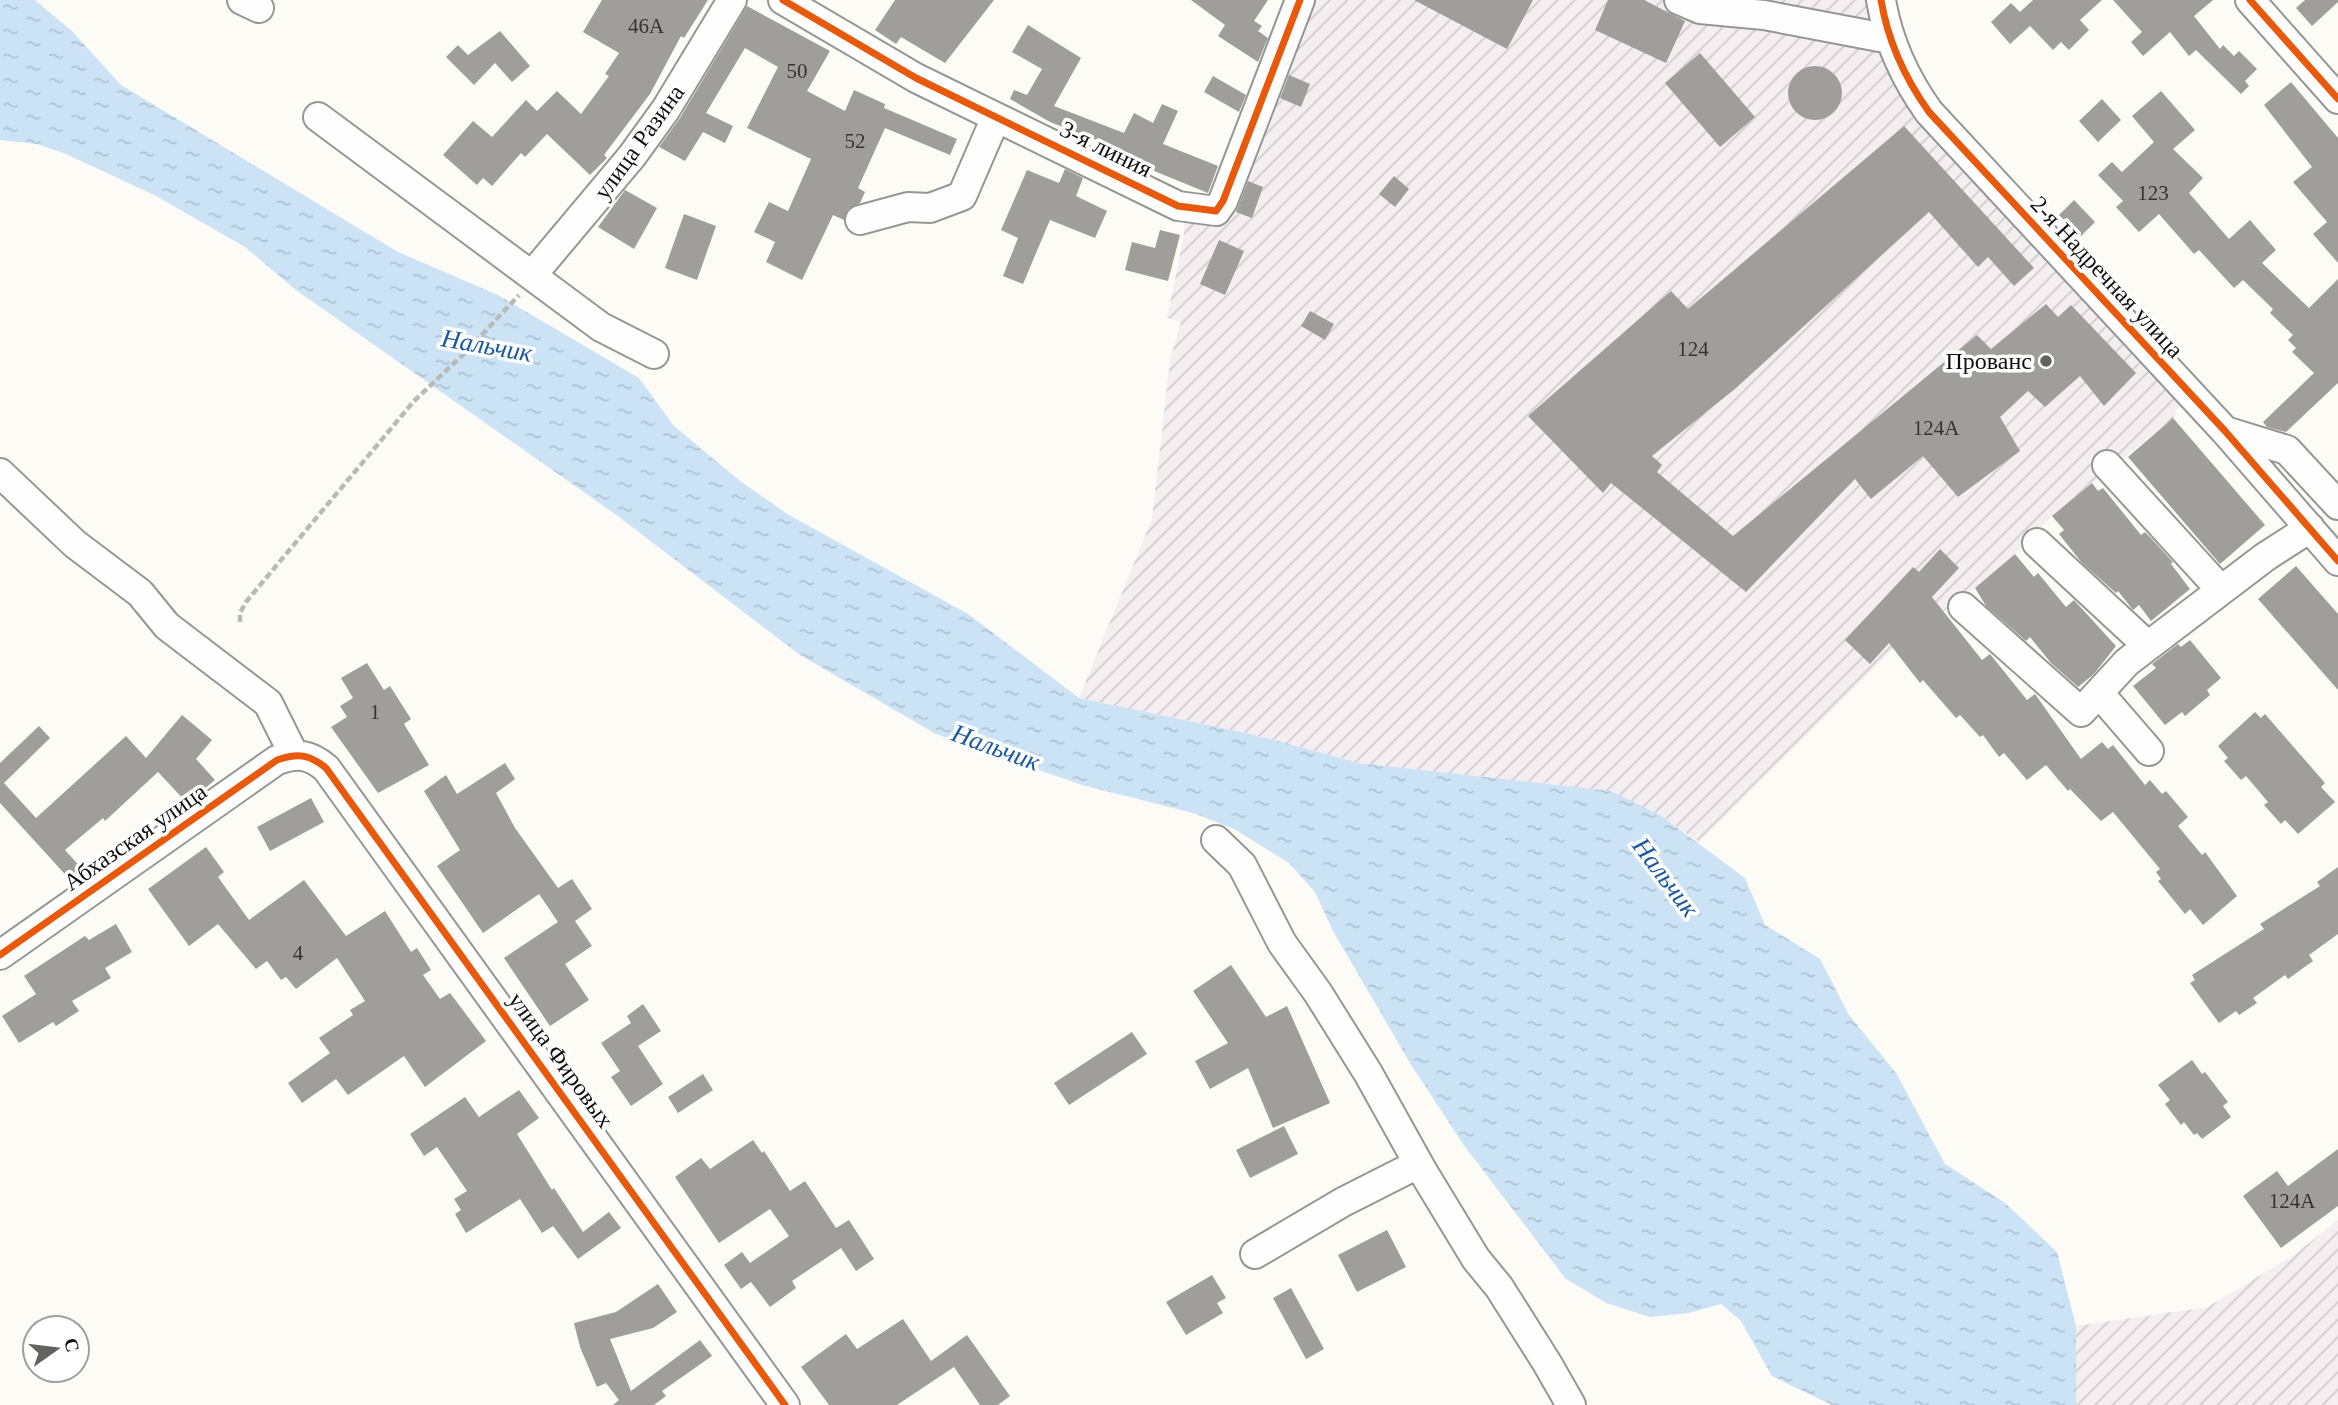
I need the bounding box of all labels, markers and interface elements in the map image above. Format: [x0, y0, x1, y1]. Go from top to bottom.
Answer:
house number: 46А [628, 14, 665, 38]
house number: 50 [787, 59, 808, 83]
street label: улица Разина [589, 79, 689, 204]
street label: 3-я линия [1056, 116, 1156, 182]
house number: 52 [845, 129, 866, 153]
house number: 123 [2137, 181, 2169, 205]
street label: 2-я Надречная улица [2025, 191, 2189, 363]
water label: Нальчик [438, 323, 535, 368]
house number: 124 [1677, 337, 1709, 361]
place label: Прованс [1946, 348, 2032, 374]
marker: Прованс [2038, 353, 2054, 369]
house number: 124А [1913, 416, 1960, 440]
house number: 1 [370, 700, 380, 724]
water label: Нальчик [947, 718, 1045, 777]
street label: Абхазская улица [59, 778, 212, 896]
water label: Нальчик [1626, 831, 1705, 923]
house number: 4 [293, 941, 304, 965]
street label: улица Фировых [503, 987, 619, 1133]
house number: 124А [2269, 1189, 2316, 1213]
north arrow [21, 1314, 91, 1384]
text: С [60, 1336, 84, 1354]

